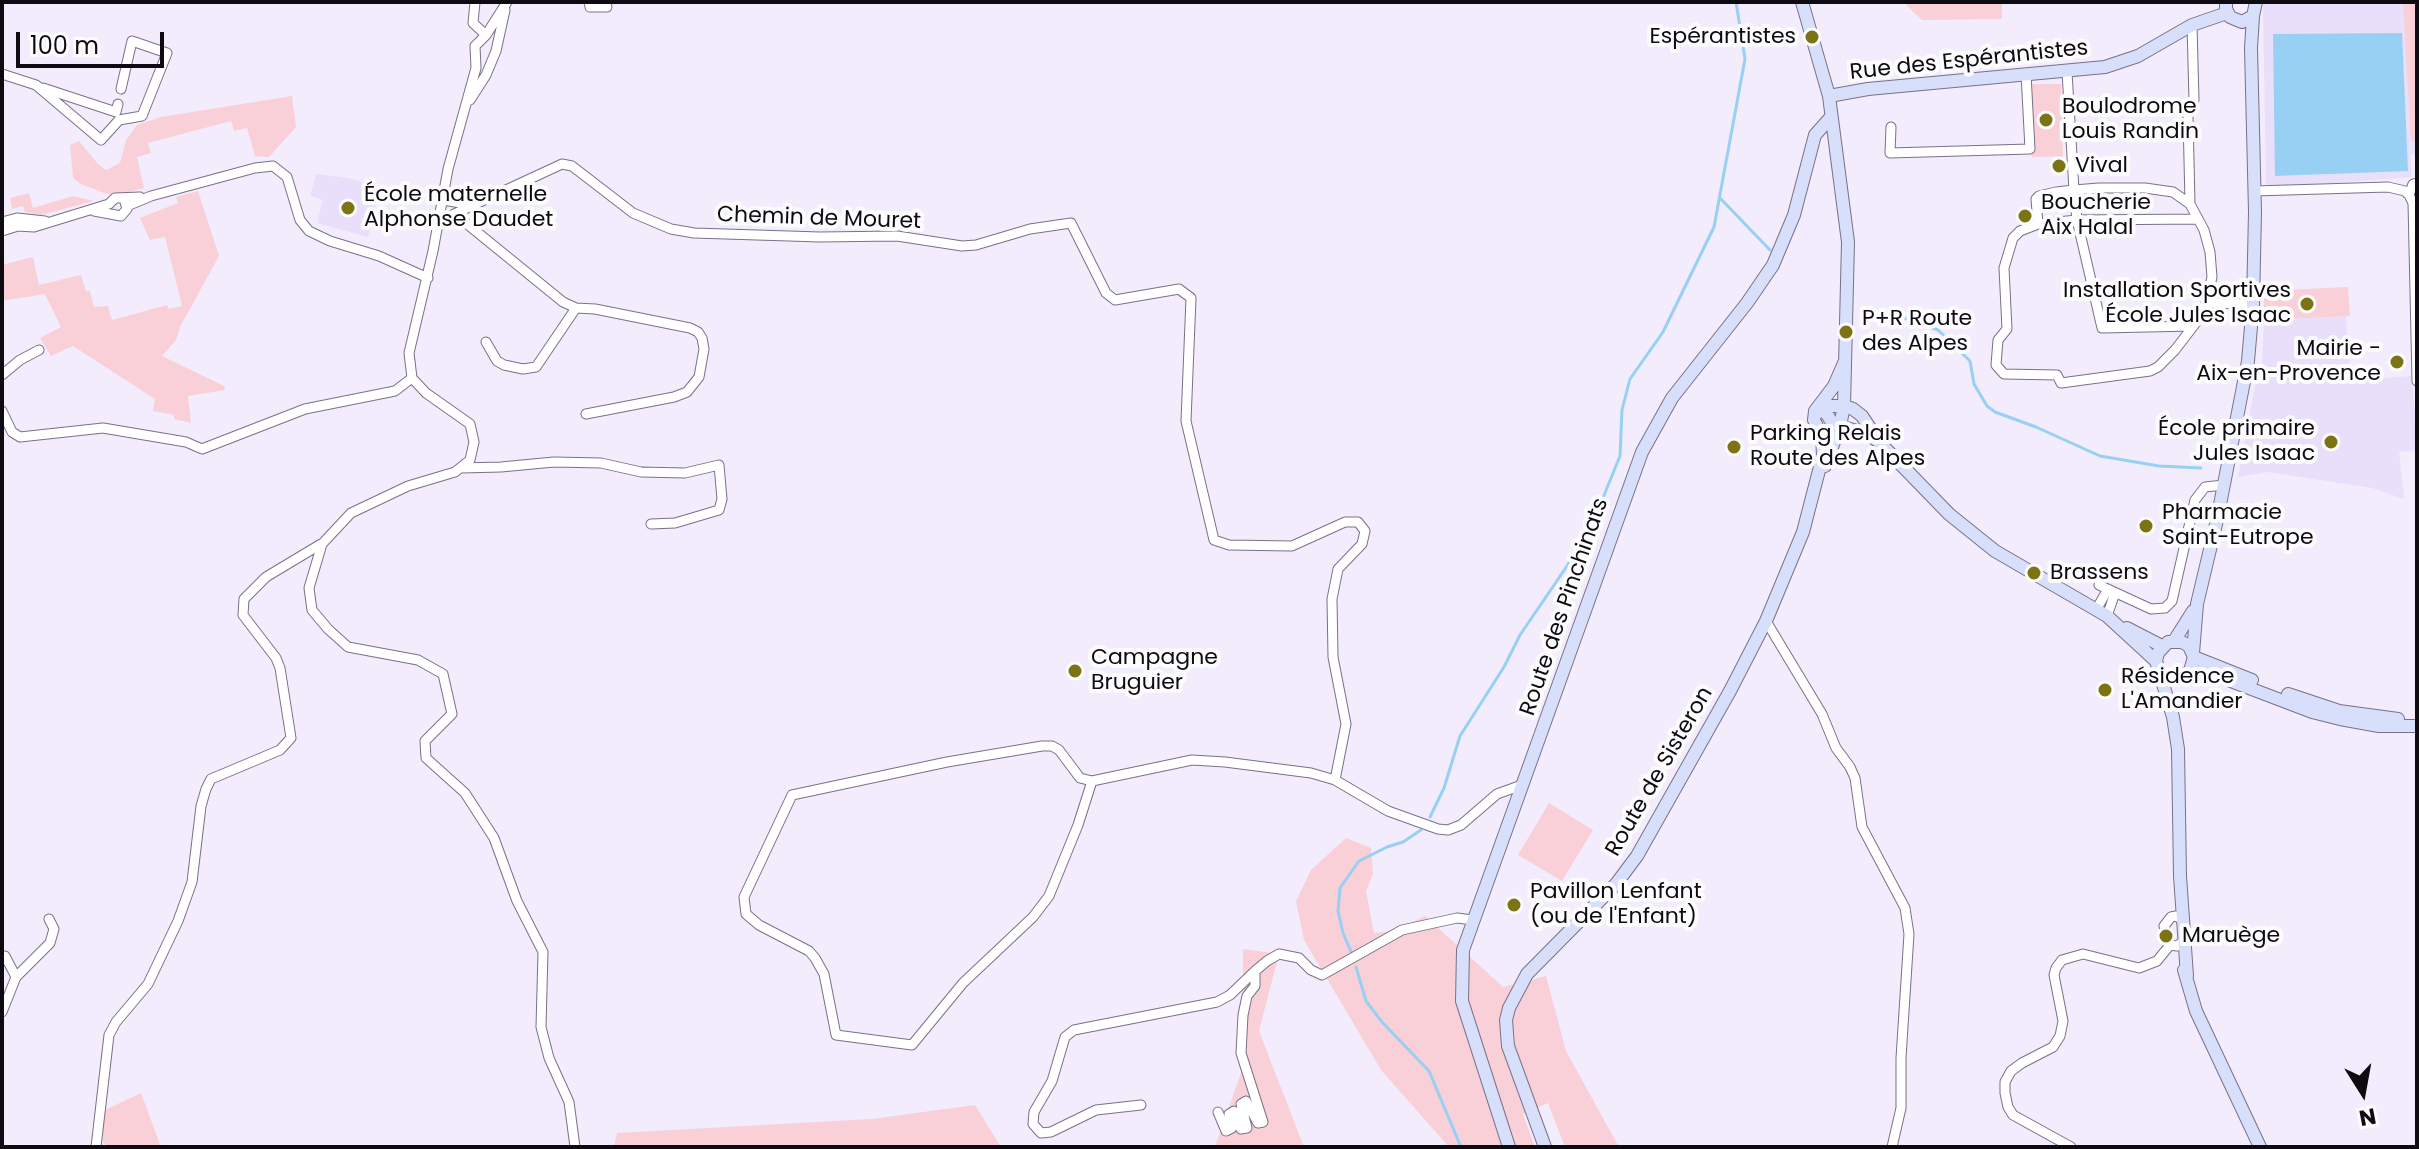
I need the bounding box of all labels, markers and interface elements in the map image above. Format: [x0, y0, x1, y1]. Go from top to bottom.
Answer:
scale bar [20, 16, 168, 66]
place label: Espérantistes [1650, 24, 1796, 50]
marker: Espérantistes [1803, 28, 1821, 46]
text: 100 m [30, 29, 99, 62]
street label: Rue des Espérantistes [1849, 35, 2089, 87]
place label: Boulodrome Louis Randin [2062, 94, 2199, 146]
marker: Boulodrome Louis Randin [2037, 111, 2055, 129]
place label: Vival [2075, 153, 2128, 179]
marker: Vival [2050, 157, 2068, 175]
place label: École maternelle Alphonse Daudet [364, 182, 553, 234]
place label: Boucherie Aix Halal [2041, 190, 2151, 242]
marker: École maternelle Alphonse Daudet [339, 199, 357, 217]
street label: Chemin de Mouret [717, 202, 921, 236]
marker: Boucherie Aix Halal [2016, 207, 2034, 225]
place label: Installation Sportives École Jules Isaac [2063, 278, 2291, 330]
marker: Installation Sportives École Jules Isaac [2298, 295, 2316, 313]
place label: P+R Route des Alpes [1862, 306, 1972, 358]
marker: P+R Route des Alpes [1837, 323, 1855, 341]
place label: Mairie - Aix-en-Provence [2196, 336, 2381, 388]
marker: Mairie - Aix-en-Provence [2388, 353, 2406, 371]
place label: École primaire Jules Isaac [2158, 416, 2315, 468]
place label: Parking Relais Route des Alpes [1750, 421, 1925, 472]
marker: École primaire Jules Isaac [2322, 433, 2340, 451]
marker: Parking Relais Route des Alpes [1725, 438, 1743, 456]
street label: Route des Pinchinats [1515, 495, 1615, 719]
place label: Pharmacie Saint-Eutrope [2162, 500, 2314, 552]
marker: Pharmacie Saint-Eutrope [2137, 517, 2155, 535]
place label: Brassens [2050, 560, 2149, 586]
marker: Brassens [2025, 564, 2043, 582]
place label: Campagne Bruguier [1091, 645, 1218, 696]
marker: Campagne Bruguier [1066, 662, 1084, 680]
place label: Résidence L'Amandier [2121, 664, 2243, 716]
marker: Résidence L'Amandier [2096, 681, 2114, 699]
street label: Route de Sisteron [1601, 683, 1719, 861]
place label: Pavillon Lenfant (ou de l'Enfant) [1530, 879, 1702, 930]
marker: Pavillon Lenfant (ou de l'Enfant) [1505, 896, 1523, 914]
place label: Maruège [2182, 923, 2280, 949]
marker: Maruège [2157, 927, 2175, 945]
north arrow [2323, 1053, 2403, 1133]
text: N [2357, 1100, 2379, 1134]

